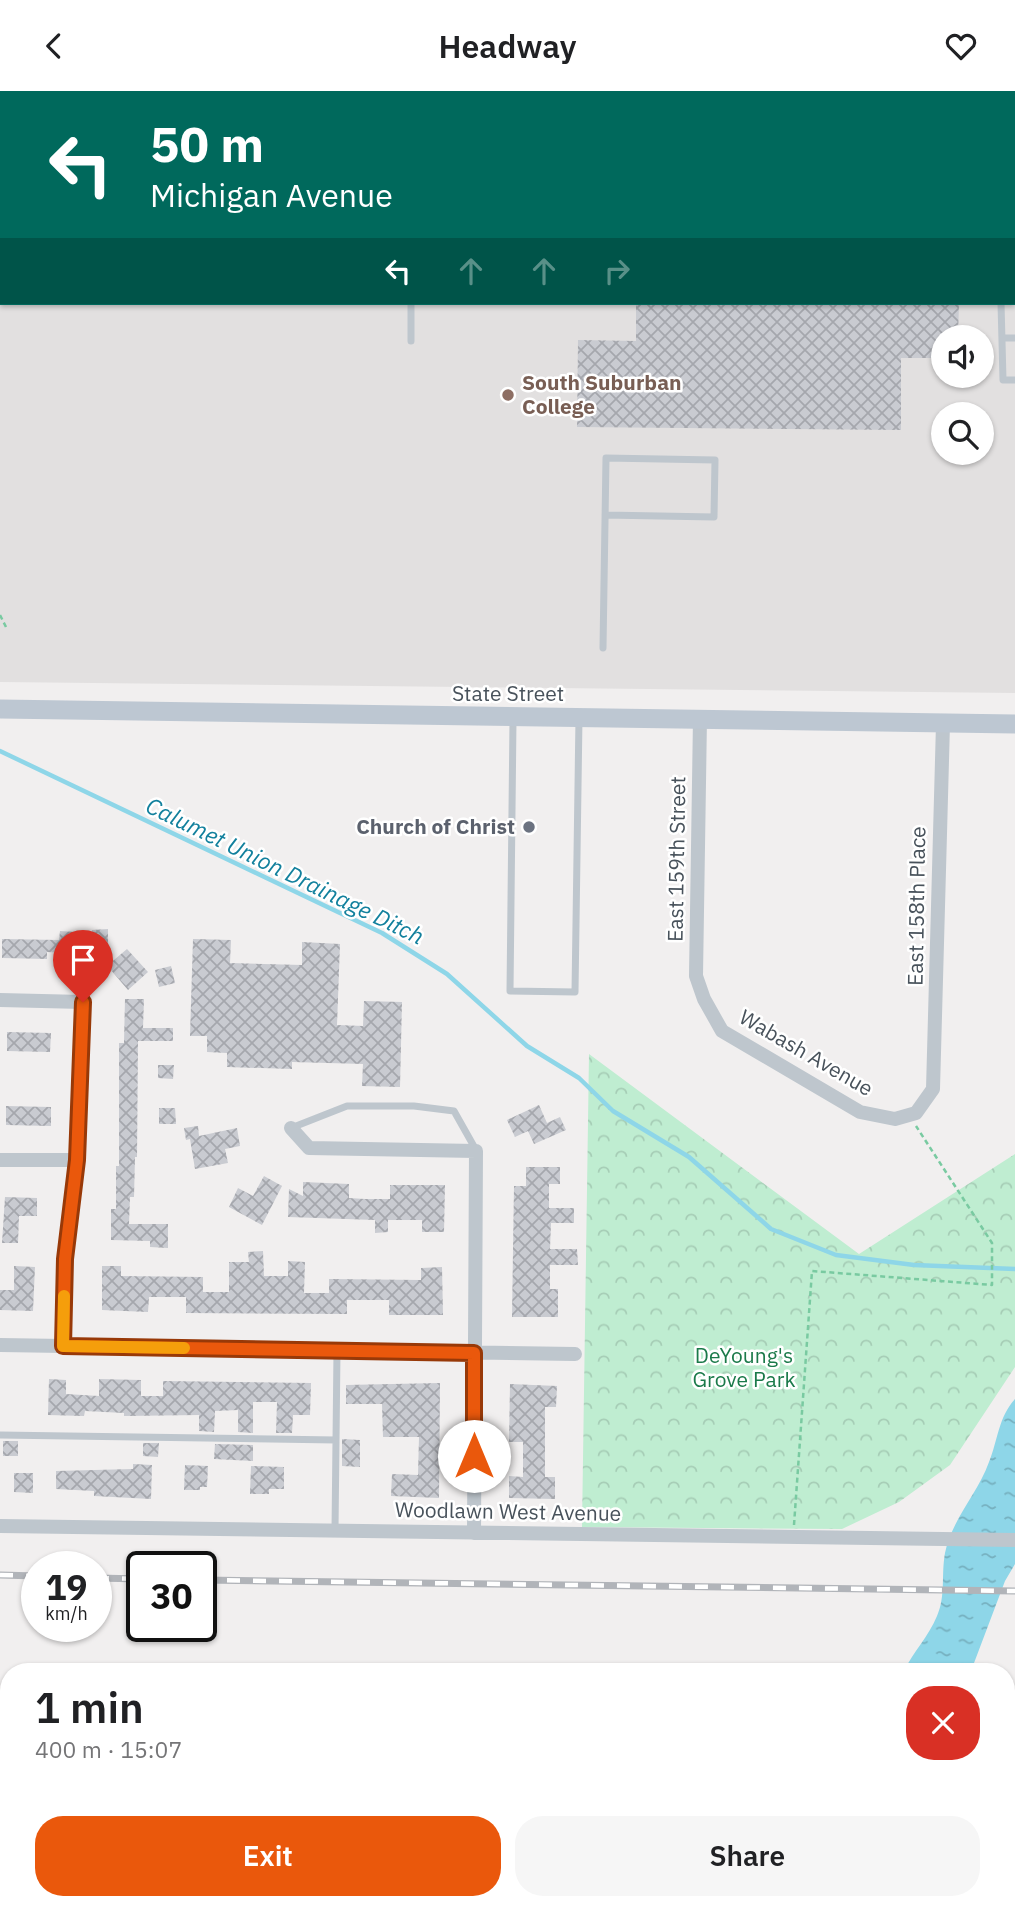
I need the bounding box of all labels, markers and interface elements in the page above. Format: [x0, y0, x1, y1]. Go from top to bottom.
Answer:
text: Headway [438, 25, 577, 67]
icon: back [35, 27, 73, 65]
icon: heart [942, 27, 980, 65]
text: 50 m [150, 112, 264, 175]
icon: left [35, 119, 126, 210]
text: Michigan Avenue [150, 174, 393, 216]
icon: left [379, 252, 417, 290]
icon: ahead [452, 252, 490, 290]
icon: ahead [525, 252, 563, 290]
icon: right [598, 252, 636, 290]
map controls [931, 325, 994, 465]
button: sound [931, 325, 994, 388]
place label: South Suburban College [522, 368, 682, 420]
marker: South Suburban College [500, 387, 516, 403]
button: search [931, 402, 994, 465]
street label: State Street [452, 679, 564, 707]
street label: East 159th Street [661, 776, 691, 942]
water label: Calumet Union Drainage Ditch [141, 790, 429, 951]
place label: Church of Christ [356, 812, 515, 840]
marker: Church of Christ [521, 819, 537, 835]
street label: East 158th Place [901, 826, 931, 986]
pin [53, 930, 113, 1002]
icon: arrive [64, 941, 102, 979]
street label: Wabash Avenue [734, 1002, 879, 1102]
park label: DeYoung's Grove Park [693, 1341, 795, 1393]
position arrow [437, 1419, 511, 1493]
street label: Woodlawn West Avenue [395, 1495, 621, 1527]
speed limit sign: 30 [126, 1551, 217, 1642]
text: 19 [45, 1564, 88, 1610]
text: km/h [45, 1602, 88, 1625]
text: 1 min [35, 1680, 144, 1735]
button: close [906, 1686, 980, 1760]
text: 400 m · 15:07 [35, 1734, 182, 1764]
button: Exit [35, 1816, 501, 1896]
button: Share [515, 1816, 980, 1896]

